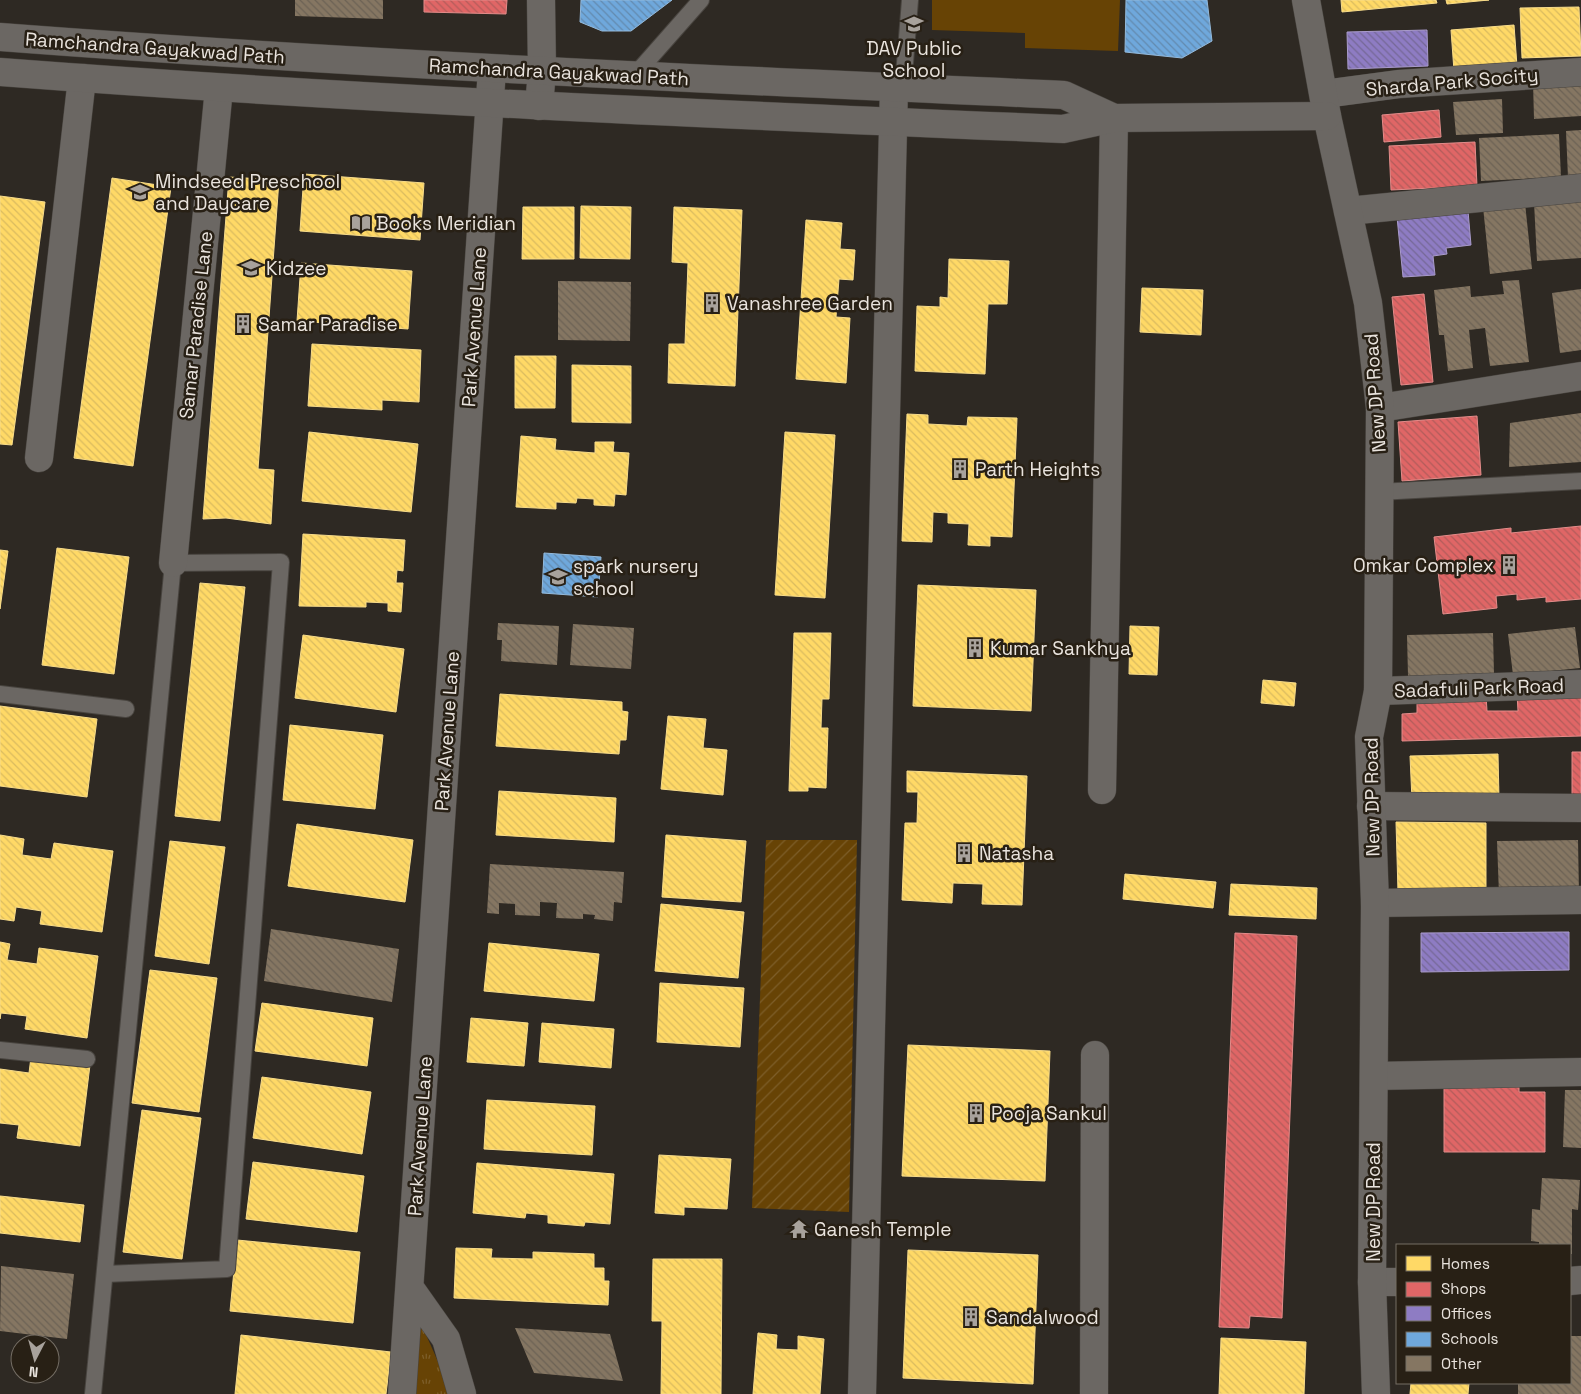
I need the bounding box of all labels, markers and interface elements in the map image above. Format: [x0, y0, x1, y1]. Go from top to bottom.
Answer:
school or university icon: DAV Public School [903, 13, 925, 35]
street label: Ramchandra Gayakwad Path [24, 26, 286, 70]
place label: DAV Public School [866, 36, 962, 83]
street label: Ramchandra Gayakwad Path [428, 53, 690, 91]
street label: Sharda Park Socity [1365, 62, 1539, 102]
place label: Mindseed Preschool and Daycare [155, 169, 340, 216]
school or university icon: Mindseed Preschool and Daycare [129, 181, 151, 203]
place label: Books Meridian [376, 211, 516, 236]
library icon: Books Meridian [350, 212, 372, 234]
street label: Samar Paradise Lane [174, 230, 218, 420]
street label: Park Avenue Lane [456, 246, 492, 408]
place label: Kidzee [266, 256, 327, 281]
school or university icon: Kidzee [240, 257, 262, 279]
place label: Vanashree Garden [727, 291, 893, 316]
building icon: Vanashree Garden [701, 292, 723, 314]
place label: Samar Paradise [258, 312, 398, 337]
building icon: Samar Paradise [232, 313, 254, 335]
street label: New DP Road [1358, 333, 1392, 453]
place label: Parth Heights [975, 457, 1100, 482]
building icon: Parth Heights [949, 458, 971, 480]
place label: Omkar Complex [1353, 553, 1494, 578]
place label: spark nursery school [573, 554, 699, 601]
building icon: Omkar Complex [1498, 554, 1520, 576]
school or university icon: spark nursery school [547, 566, 569, 588]
place label: Kumar Sankhya [990, 636, 1131, 661]
building icon: Kumar Sankhya [964, 637, 986, 659]
street label: Park Avenue Lane [429, 650, 465, 812]
street label: Sadafuli Park Road [1394, 673, 1564, 703]
street label: New DP Road [1358, 737, 1386, 857]
place label: Natasha [979, 841, 1054, 866]
building icon: Natasha [953, 842, 975, 864]
street label: Park Avenue Lane [402, 1055, 438, 1217]
place label: Pooja Sankul [991, 1101, 1107, 1126]
building icon: Pooja Sankul [965, 1102, 987, 1124]
street label: New DP Road [1361, 1142, 1386, 1262]
place label: Ganesh Temple [814, 1217, 951, 1242]
temple icon: Ganesh Temple [788, 1218, 810, 1240]
legend [1396, 1244, 1571, 1384]
text: Homes [1441, 1254, 1490, 1273]
text: Shops [1441, 1279, 1486, 1298]
text: Offices [1441, 1304, 1492, 1323]
place label: Sandalwood [986, 1305, 1099, 1330]
building icon: Sandalwood [960, 1306, 982, 1328]
text: Schools [1441, 1329, 1499, 1348]
north arrow [10, 1334, 60, 1384]
text: Other [1441, 1354, 1482, 1373]
text: N [28, 1362, 39, 1381]

